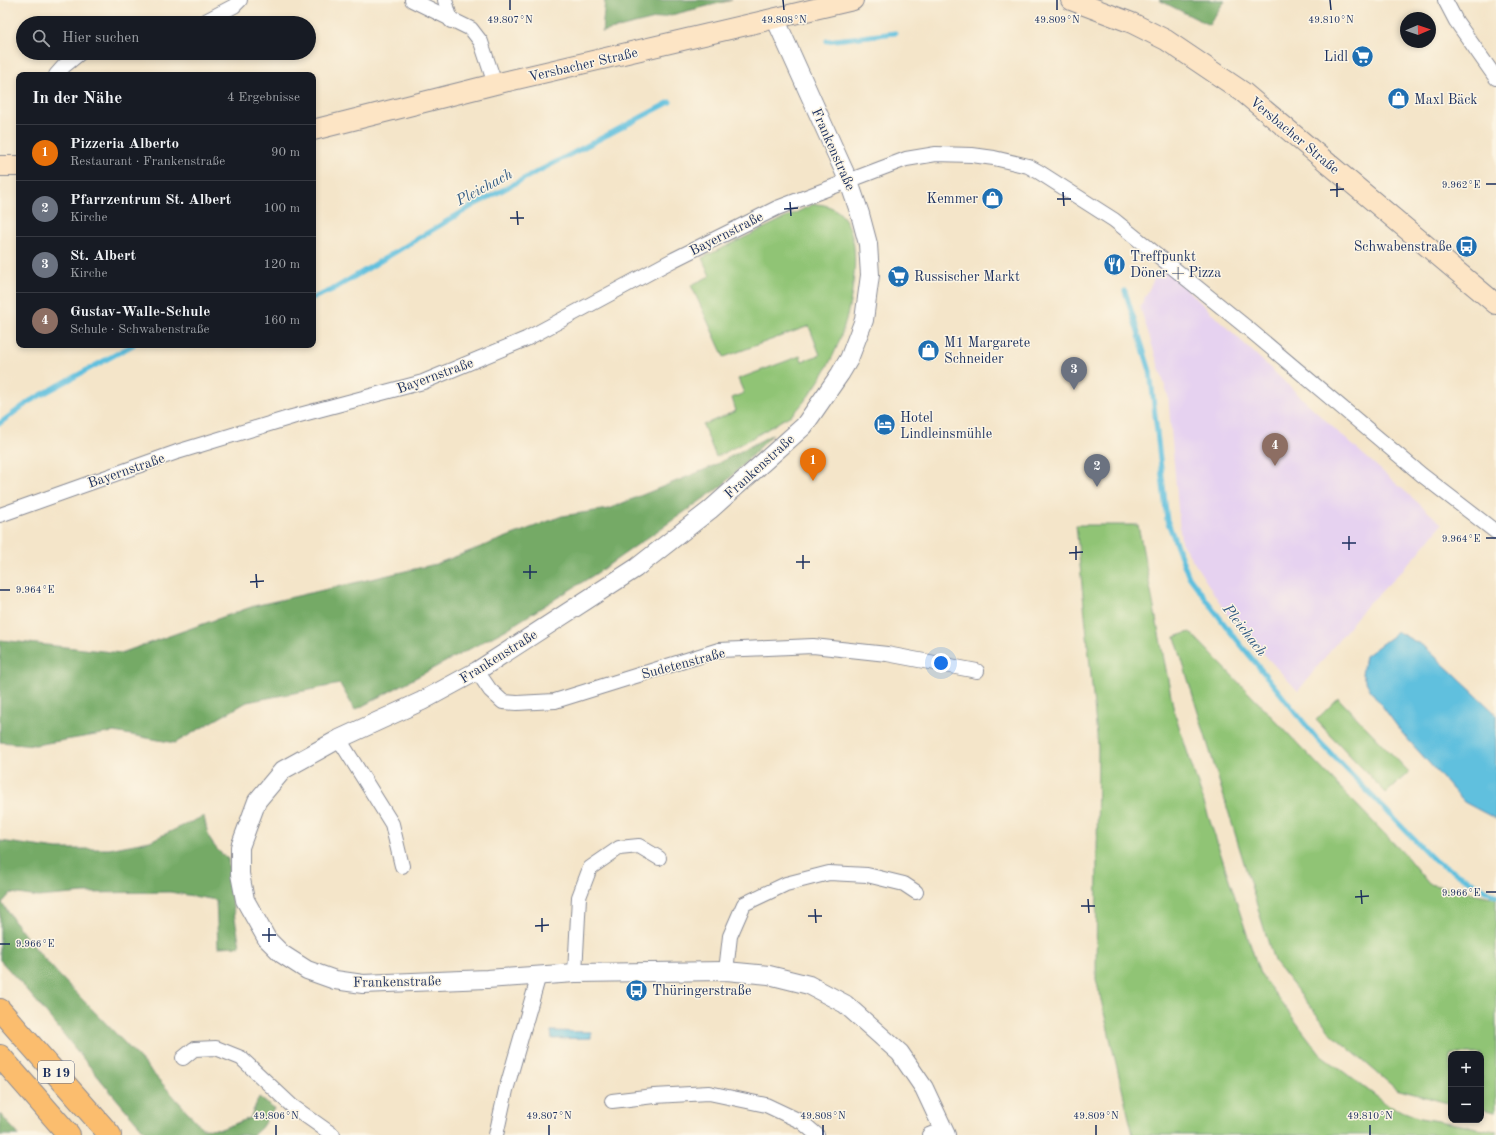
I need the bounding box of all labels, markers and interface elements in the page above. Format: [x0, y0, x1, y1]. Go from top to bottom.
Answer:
north arrow [1400, 12, 1436, 48]
text: 49.807°N [487, 15, 533, 25]
text: 49.808°N [761, 15, 807, 25]
text: 49.809°N [1034, 15, 1080, 25]
text: 49.810°N [1308, 15, 1354, 25]
search box [16, 16, 316, 60]
icon: search [30, 27, 52, 49]
text: Hier suchen [62, 31, 139, 46]
supermarket icon: Lidl [1350, 43, 1376, 69]
street label: Versbacher Straße [527, 46, 639, 84]
place label: Lidl [1324, 50, 1348, 64]
shop icon: Maxl Bäck [1385, 86, 1411, 112]
text: In der Nähe [32, 90, 122, 107]
text: 4 Ergebnisse [227, 91, 300, 104]
place label: Maxl Bäck [1414, 93, 1478, 107]
street label: Versbacher Straße [1247, 95, 1342, 177]
street label: Frankenstraße [809, 106, 857, 193]
text: Pizzeria Alberto [70, 137, 179, 152]
text: 1 [41, 146, 49, 159]
text: 90 m [271, 146, 300, 159]
text: Restaurant · Frankenstraße [70, 155, 225, 168]
water label: Pleichach [453, 167, 516, 210]
text: 9.962°E [1442, 180, 1480, 190]
shop icon: Kemmer [980, 185, 1006, 211]
place label: Kemmer [927, 192, 978, 206]
text: Pfarrzentrum St. Albert [70, 193, 231, 208]
text: 2 [41, 202, 49, 215]
text: 100 m [263, 202, 300, 215]
street label: Bayernstraße [688, 209, 765, 258]
text: Kirche [70, 211, 107, 224]
bus stop icon: Schwabenstraße [1454, 233, 1480, 259]
place label: Schwabenstraße [1354, 240, 1452, 254]
text: St. Albert [70, 249, 136, 264]
place label: Treffpunkt Döner + Pizza [1130, 250, 1221, 280]
restaurant icon: Treffpunkt Döner + Pizza [1102, 251, 1128, 277]
text: 3 [41, 258, 49, 271]
text: 120 m [263, 258, 300, 271]
supermarket icon: Russischer Markt [885, 263, 911, 289]
text: Kirche [70, 267, 107, 280]
place label: Russischer Markt [914, 270, 1020, 284]
text: Gustav-Walle-Schule [70, 305, 210, 320]
text: 4 [41, 314, 49, 327]
text: 160 m [263, 314, 300, 327]
text: Schule · Schwabenstraße [70, 323, 209, 336]
place label: M1 Margarete Schneider [944, 336, 1030, 366]
shop icon: M1 Margarete Schneider [916, 337, 942, 363]
street label: Bayernstraße [395, 356, 475, 396]
pin: 3 [1061, 357, 1087, 390]
place label: Hotel Lindleinsmühle [900, 411, 992, 441]
hotel icon: Hotel Lindleinsmühle [871, 412, 897, 438]
street label: Frankenstraße [722, 432, 797, 502]
pin: 4 [1262, 433, 1288, 466]
pin: 1 [800, 448, 826, 481]
street label: Bayernstraße [86, 451, 167, 491]
pin: 2 [1084, 454, 1110, 487]
text: 9.964°E [1442, 534, 1480, 544]
text: 9.964°E [16, 585, 54, 595]
water label: Pleichach [1218, 601, 1269, 660]
street label: Frankenstraße [457, 627, 540, 686]
street label: Sudetenstraße [640, 646, 727, 682]
your location [931, 653, 951, 673]
text: 9.966°E [1442, 888, 1480, 898]
text: 9.966°E [16, 939, 54, 949]
street label: Frankenstraße [353, 974, 441, 990]
bus stop icon: Thüringerstraße [623, 977, 649, 1003]
place label: Thüringerstraße [652, 984, 751, 998]
map controls [1448, 1051, 1484, 1123]
button: + [1448, 1051, 1484, 1087]
road number: B 19 [38, 1061, 74, 1083]
button: − [1448, 1087, 1484, 1123]
text: 49.806°N [253, 1111, 299, 1121]
text: 49.807°N [526, 1111, 572, 1121]
text: 49.808°N [800, 1111, 846, 1121]
text: 49.809°N [1073, 1111, 1119, 1121]
text: 49.810°N [1347, 1111, 1393, 1121]

